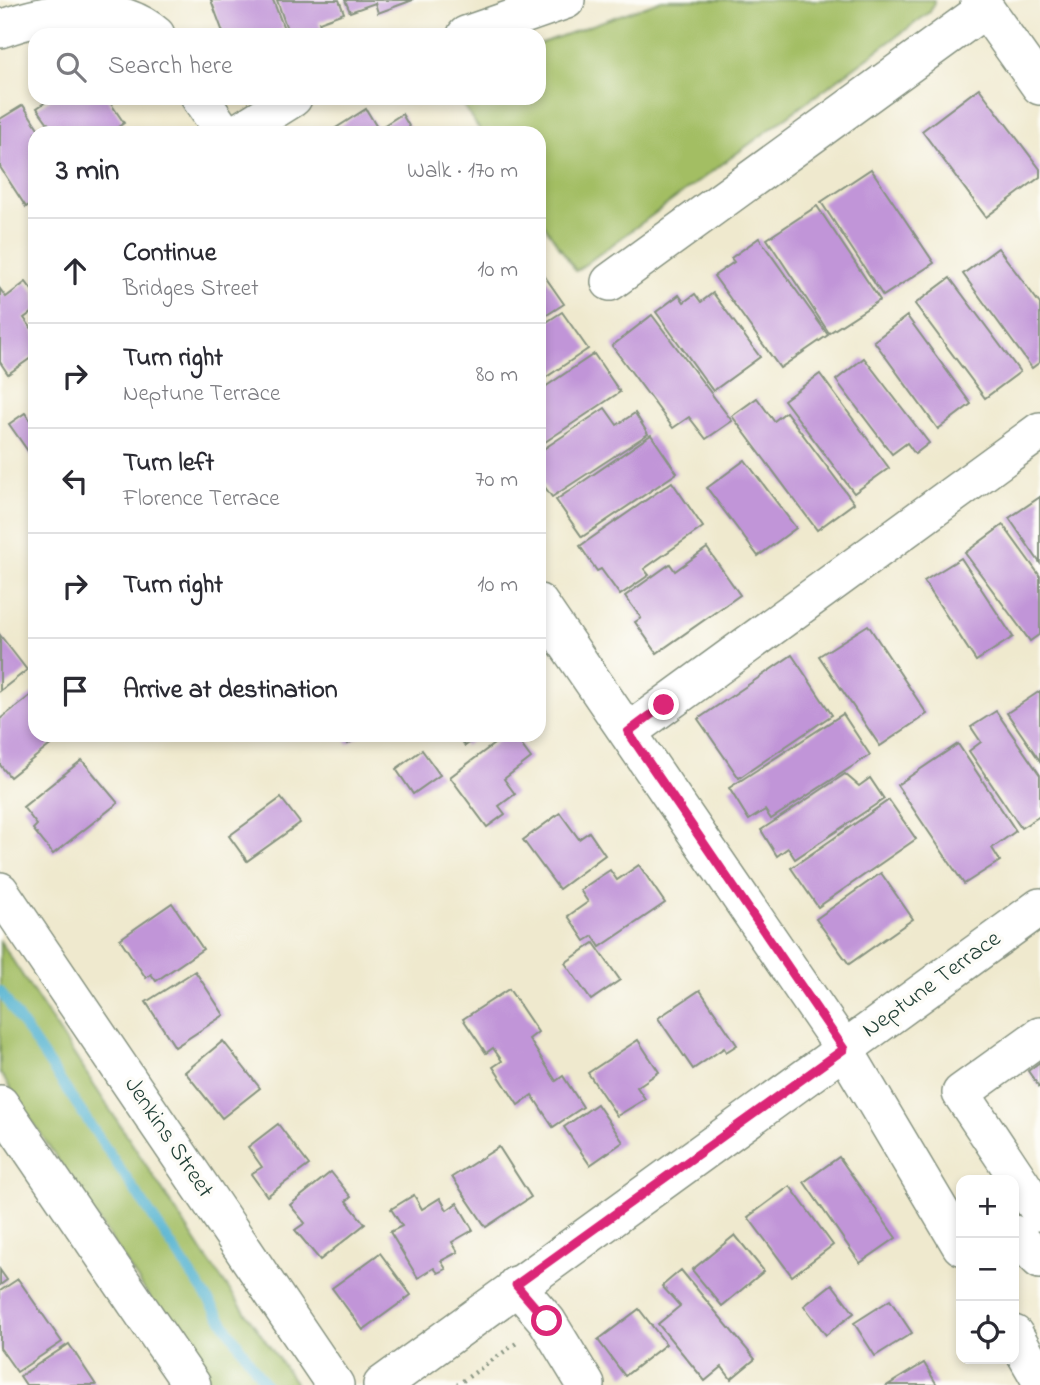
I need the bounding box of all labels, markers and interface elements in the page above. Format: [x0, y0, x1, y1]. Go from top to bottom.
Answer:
search box [28, 28, 546, 105]
icon: search [52, 48, 90, 86]
text: Search here [108, 48, 233, 86]
text: 3 min [56, 150, 119, 194]
text: Walk · 170 m [407, 155, 518, 188]
text: Continue [123, 235, 216, 273]
icon: ahead [56, 252, 94, 290]
text: 10 m [477, 254, 518, 287]
text: Bridges Street [123, 273, 259, 306]
text: Turn right [123, 340, 223, 378]
icon: right [56, 357, 94, 395]
text: 80 m [476, 359, 518, 392]
text: Neptune Terrace [123, 378, 280, 411]
text: Turn left [123, 445, 214, 483]
icon: left [56, 462, 94, 500]
text: 70 m [475, 464, 518, 497]
text: Florence Terrace [123, 483, 279, 516]
icon: right [56, 567, 94, 605]
text: Turn right [123, 567, 223, 605]
text: 10 m [477, 569, 518, 602]
icon: arrive [56, 672, 94, 710]
text: Arrive at destination [123, 672, 338, 710]
route end [648, 689, 679, 720]
street label: Neptune Terrace [855, 922, 1009, 1047]
street label: Jenkins Street [114, 1070, 222, 1206]
map controls [956, 1175, 1019, 1364]
button: + [956, 1175, 1019, 1238]
button: − [956, 1238, 1019, 1301]
button: locate [956, 1301, 1019, 1364]
route start [531, 1305, 562, 1336]

